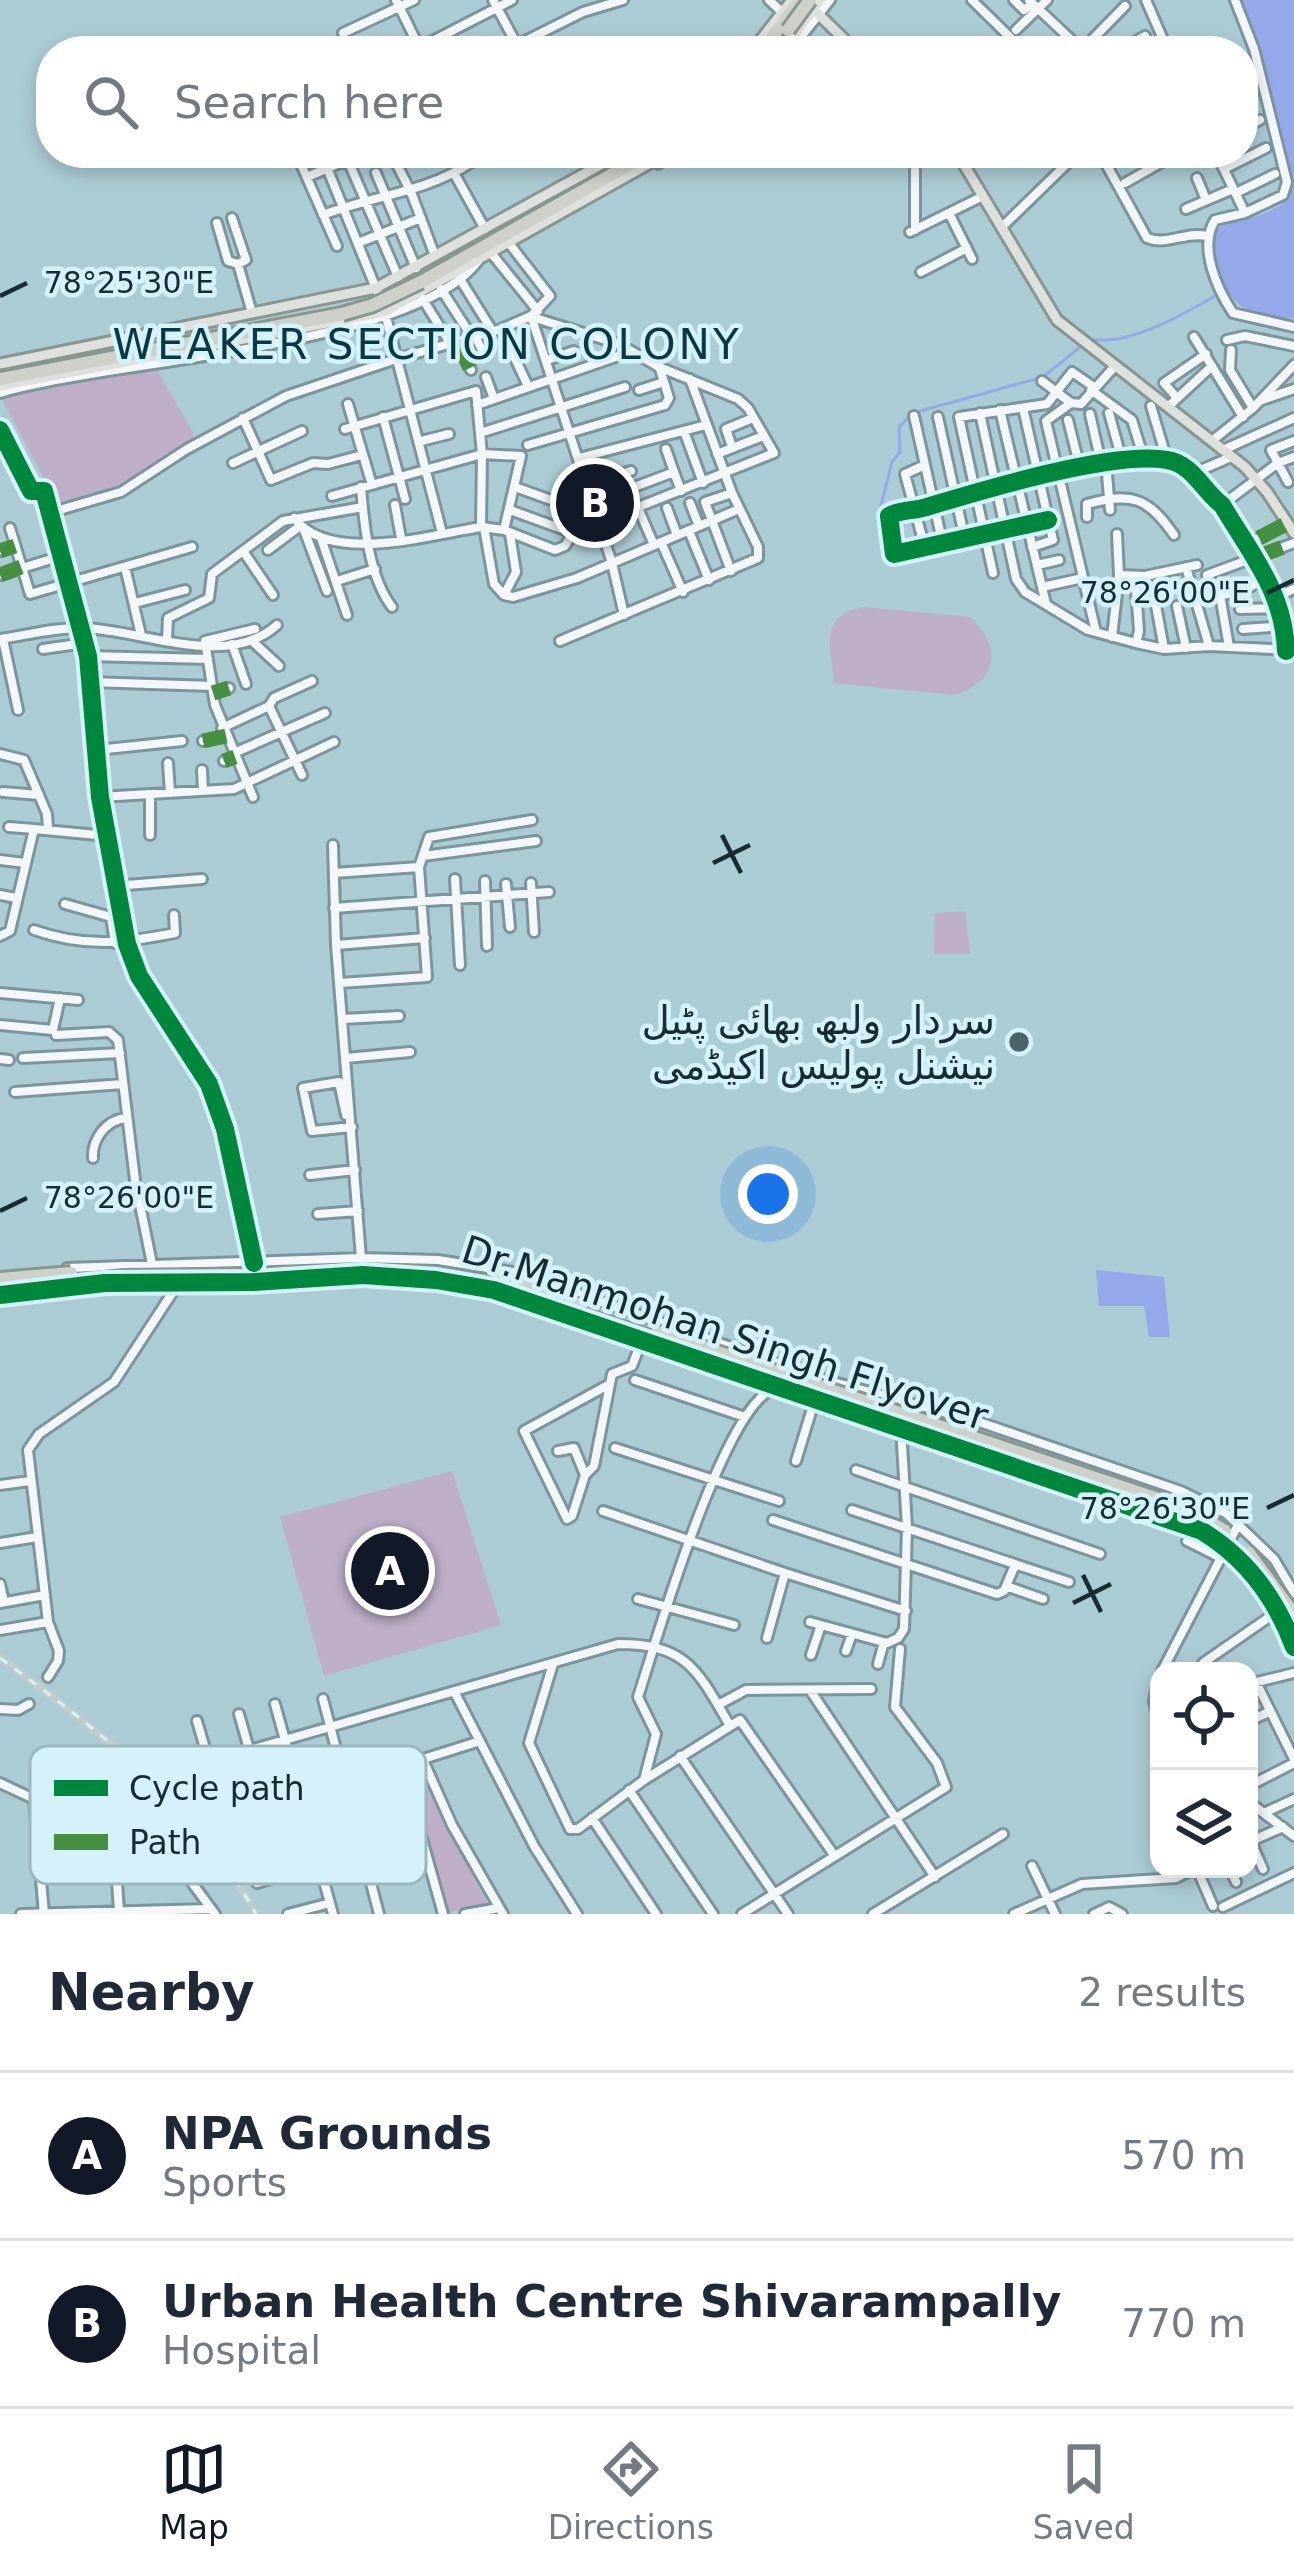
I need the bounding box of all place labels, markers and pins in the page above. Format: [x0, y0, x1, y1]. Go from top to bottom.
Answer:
pin: B [556, 458, 634, 548]
place label: سردار ولبھ بھائی پٹیل نیشنل پولیس اکیڈمی [641, 998, 995, 1089]
marker: سردار ولبھ بھائی پٹیل نیشنل پولیس اکیڈمی [1006, 1029, 1032, 1055]
pin: A [351, 1526, 429, 1616]

